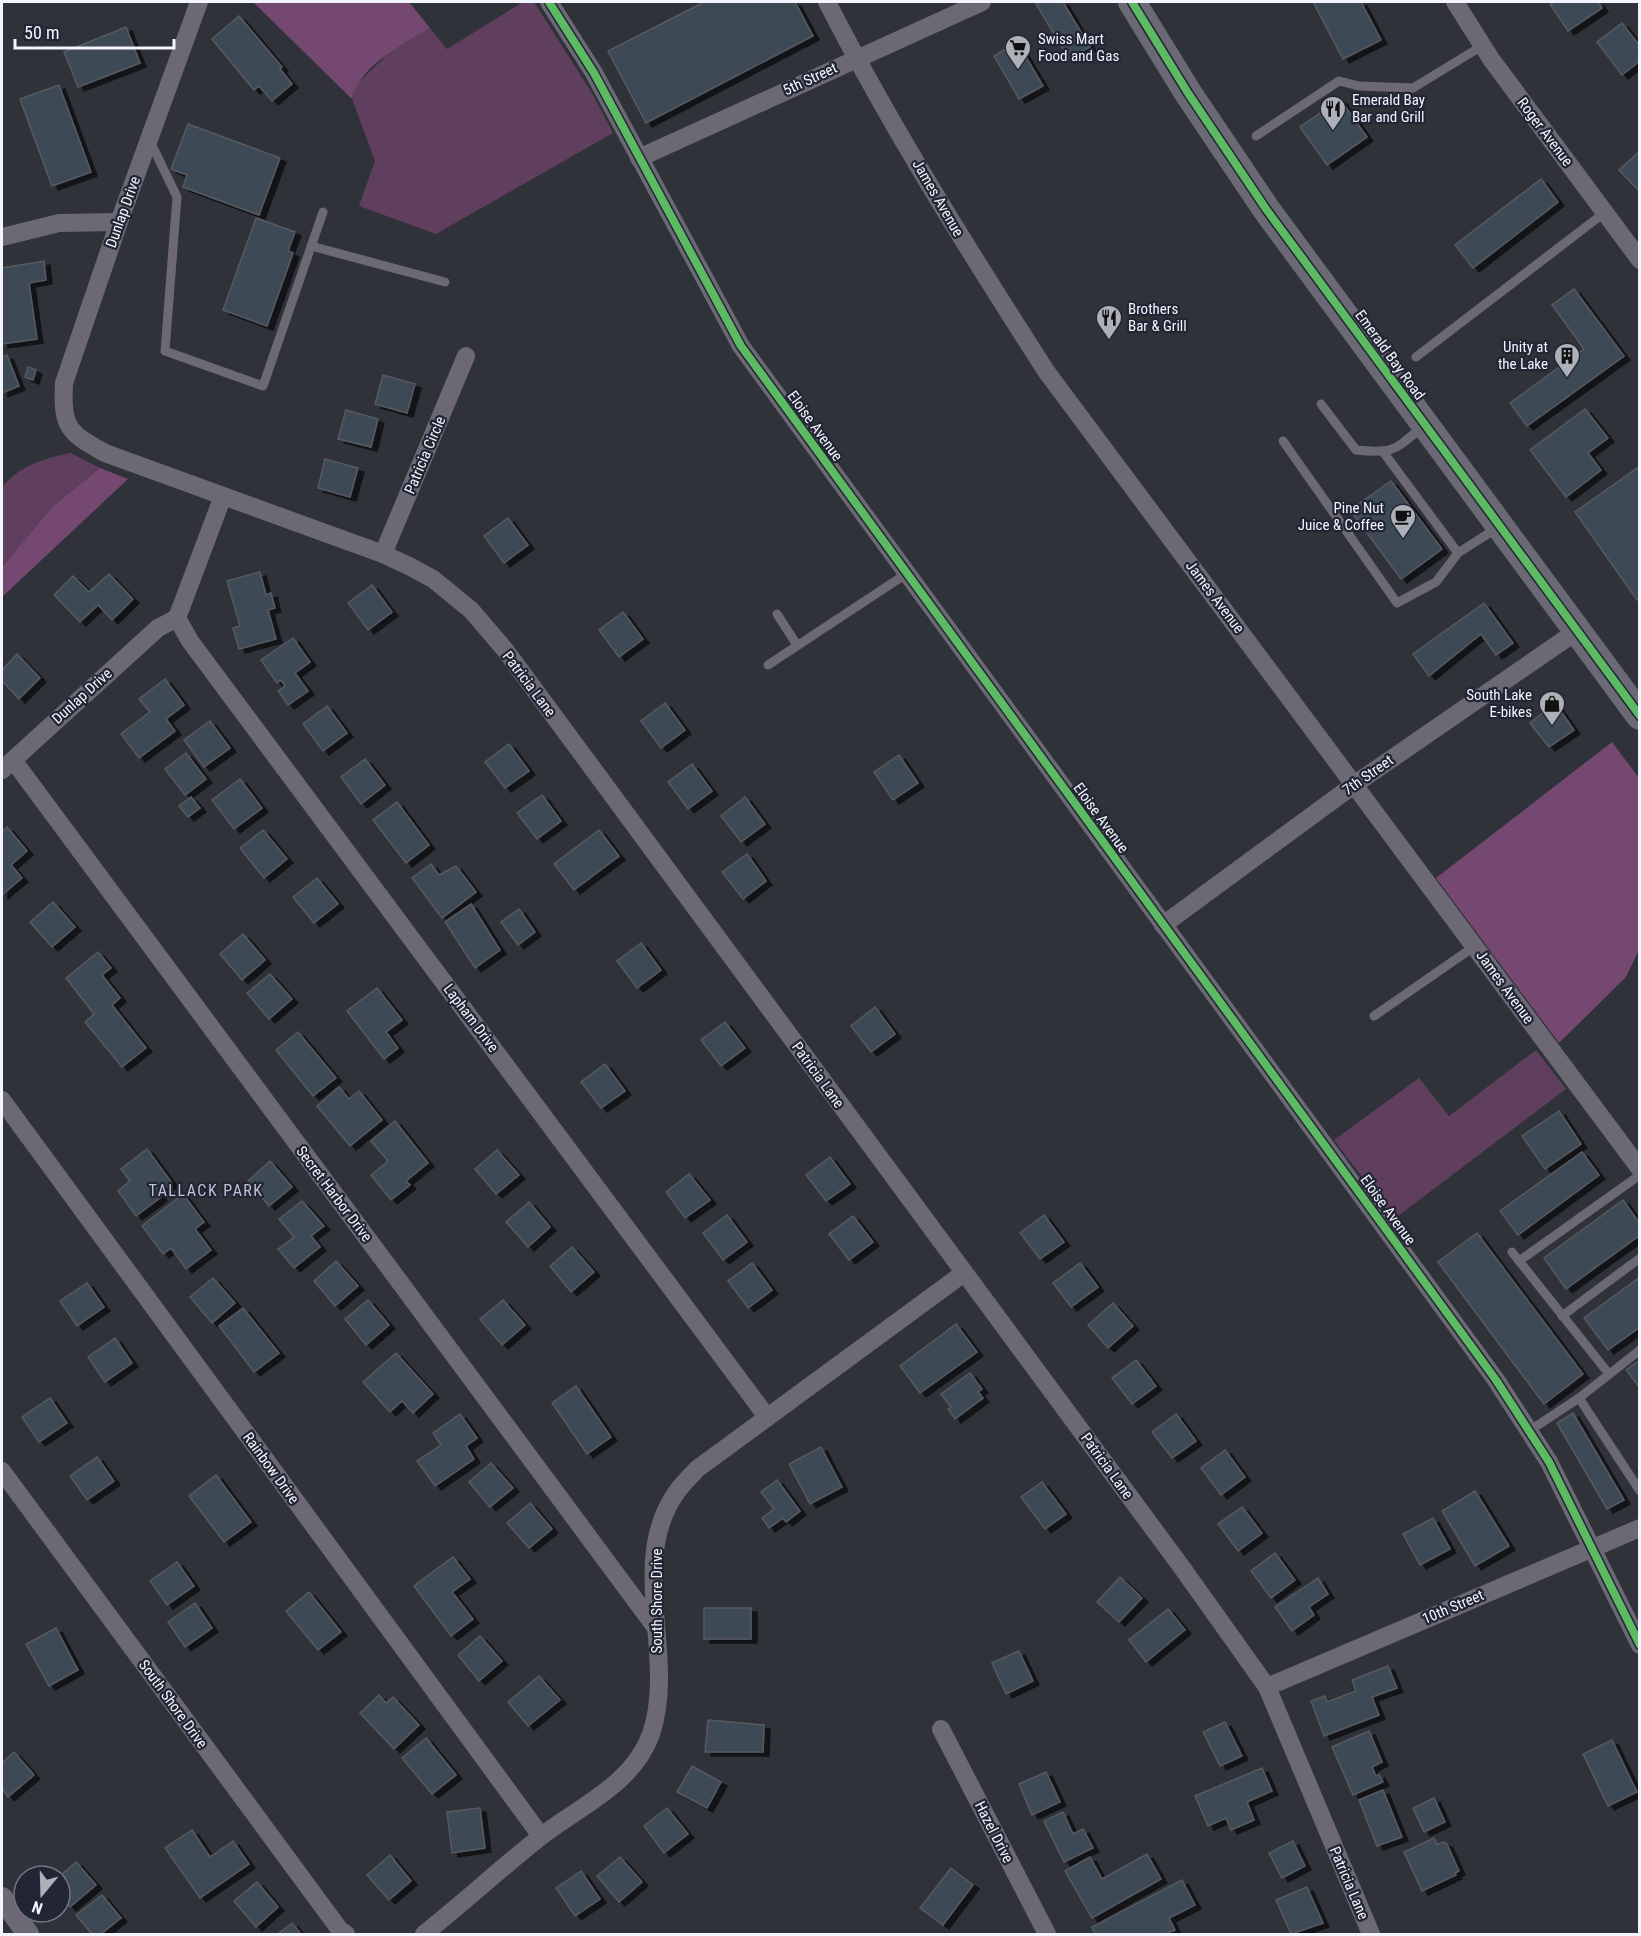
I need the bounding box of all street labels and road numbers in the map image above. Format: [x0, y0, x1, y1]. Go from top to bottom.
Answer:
street label: 5th Street [780, 59, 840, 99]
street label: Roger Avenue [1513, 94, 1577, 170]
street label: James Avenue [909, 156, 967, 240]
street label: Dunlap Drive [102, 174, 144, 250]
street label: Emerald Bay Road [1351, 307, 1429, 403]
street label: Eloise Avenue [784, 387, 846, 465]
street label: Patricia Circle [401, 413, 449, 497]
street label: James Avenue [1182, 557, 1248, 637]
street label: Patricia Lane [498, 648, 560, 720]
street label: Dunlap Drive [48, 664, 116, 728]
street label: 7th Street [1339, 751, 1397, 799]
street label: Eloise Avenue [1070, 779, 1132, 857]
street label: James Avenue [1472, 947, 1538, 1027]
street label: Lapham Drive [439, 980, 503, 1056]
street label: Patricia Lane [788, 1038, 848, 1112]
street label: Secret Harbor Drive [292, 1143, 376, 1245]
street label: Eloise Avenue [1357, 1171, 1419, 1249]
street label: Rainbow Drive [239, 1429, 303, 1507]
street label: Patricia Lane [1077, 1429, 1137, 1503]
street label: South Shore Drive [648, 1548, 666, 1654]
street label: 10th Street [1420, 1586, 1486, 1628]
street label: South Shore Drive [135, 1656, 211, 1752]
street label: Hazel Drive [971, 1798, 1017, 1866]
street label: Patricia Lane [1326, 1844, 1372, 1922]

